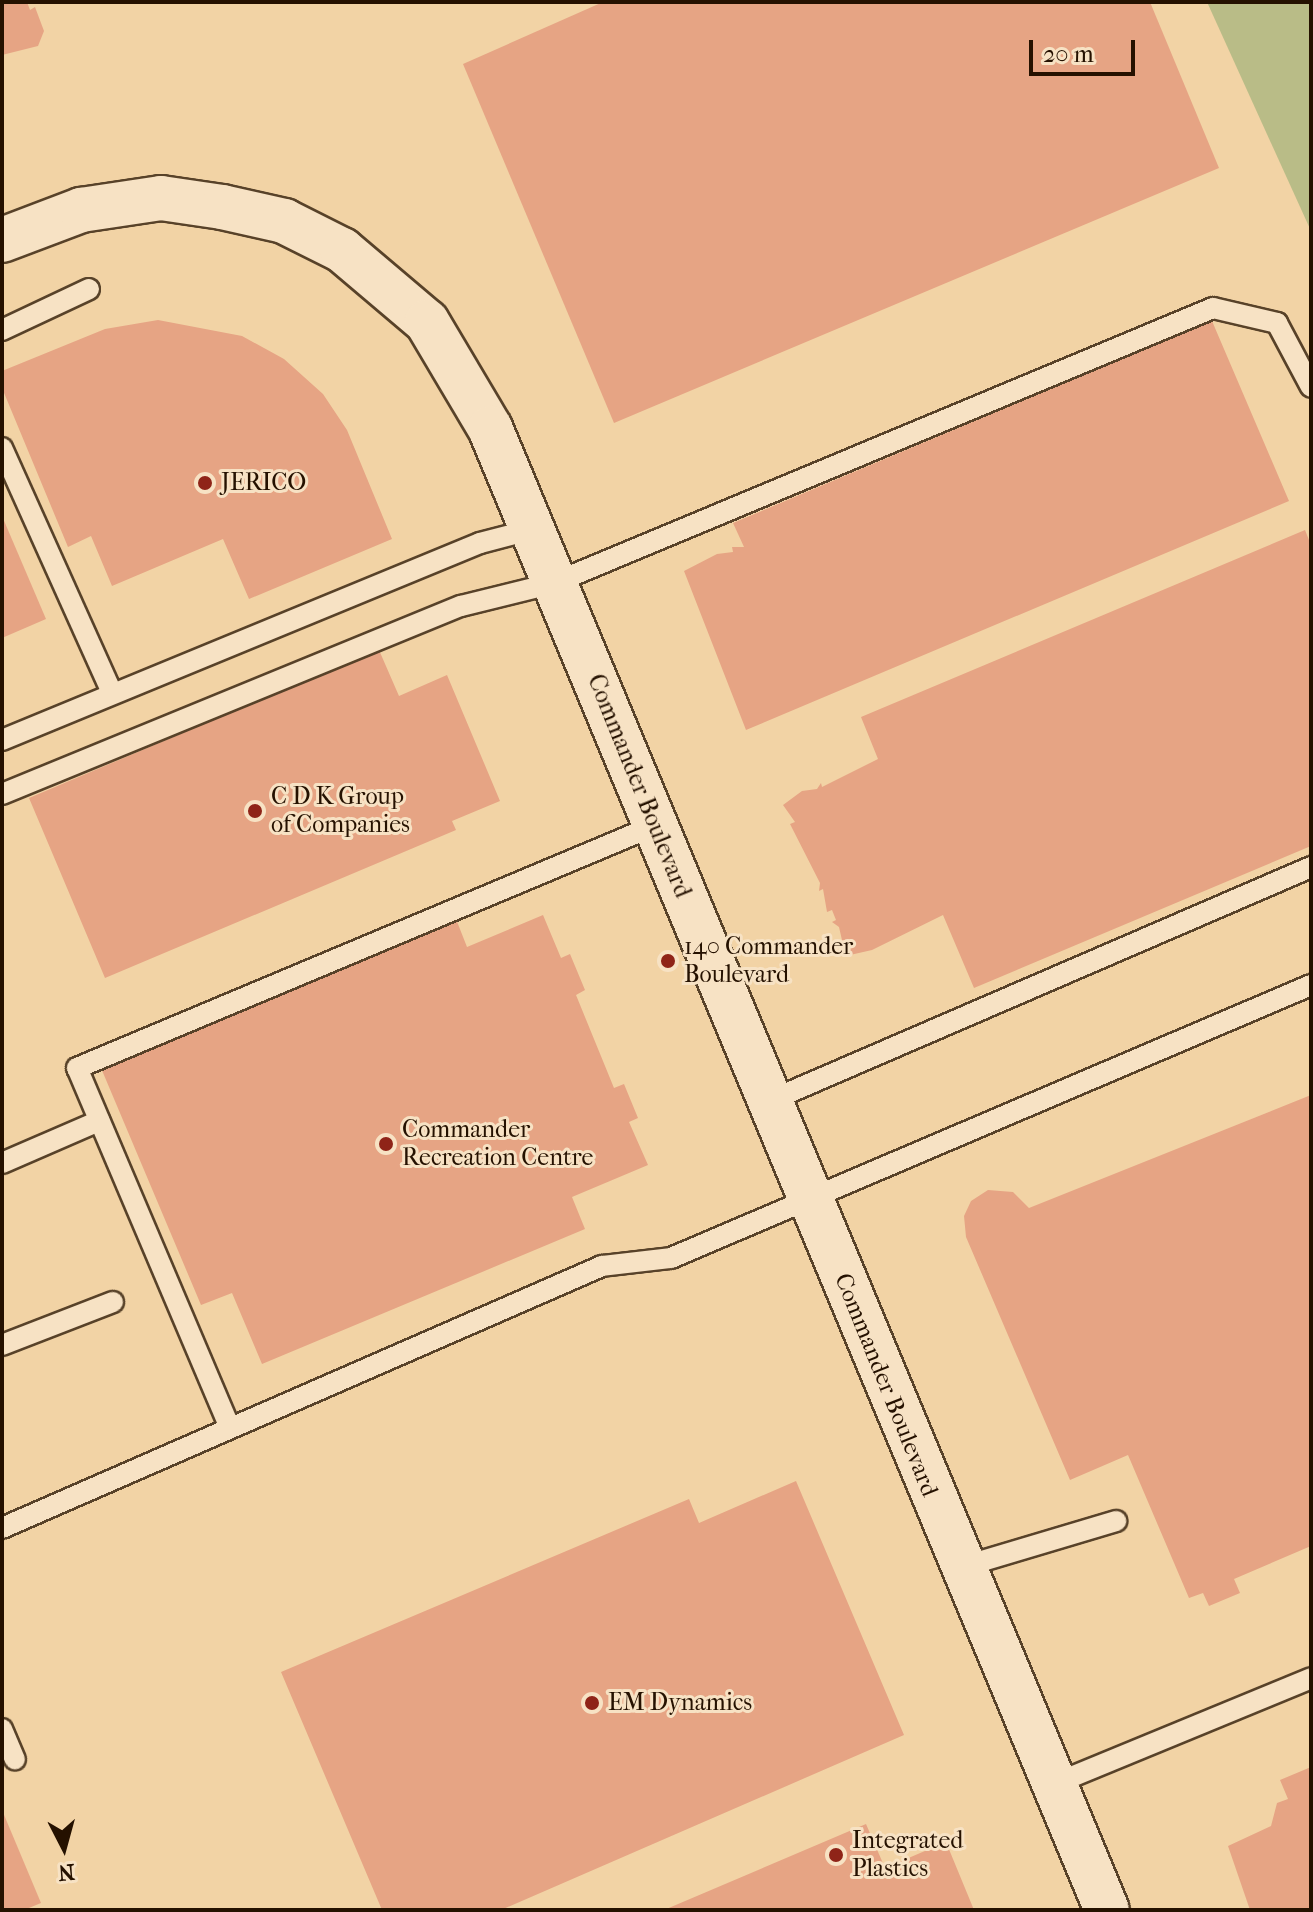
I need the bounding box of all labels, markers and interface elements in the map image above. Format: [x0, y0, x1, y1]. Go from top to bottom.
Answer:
scale bar [1033, 24, 1139, 74]
text: 20 m [1043, 40, 1094, 68]
place label: JERICO [221, 469, 306, 497]
marker: JERICO [196, 474, 214, 492]
street label: Commander Boulevard [581, 670, 697, 902]
place label: C D K Group of Companies [271, 783, 410, 839]
marker: C D K Group of Companies [246, 802, 264, 820]
place label: 140 Commander Boulevard [684, 933, 853, 989]
marker: 140 Commander Boulevard [659, 952, 677, 970]
place label: Commander Recreation Centre [402, 1116, 593, 1172]
marker: Commander Recreation Centre [377, 1135, 395, 1153]
street label: Commander Boulevard [828, 1269, 944, 1501]
place label: EM Dynamics [608, 1689, 752, 1717]
marker: EM Dynamics [583, 1694, 601, 1712]
north arrow [24, 1808, 104, 1888]
place label: Integrated Plastics [852, 1827, 963, 1883]
marker: Integrated Plastics [827, 1846, 845, 1864]
text: N [57, 1858, 76, 1886]

